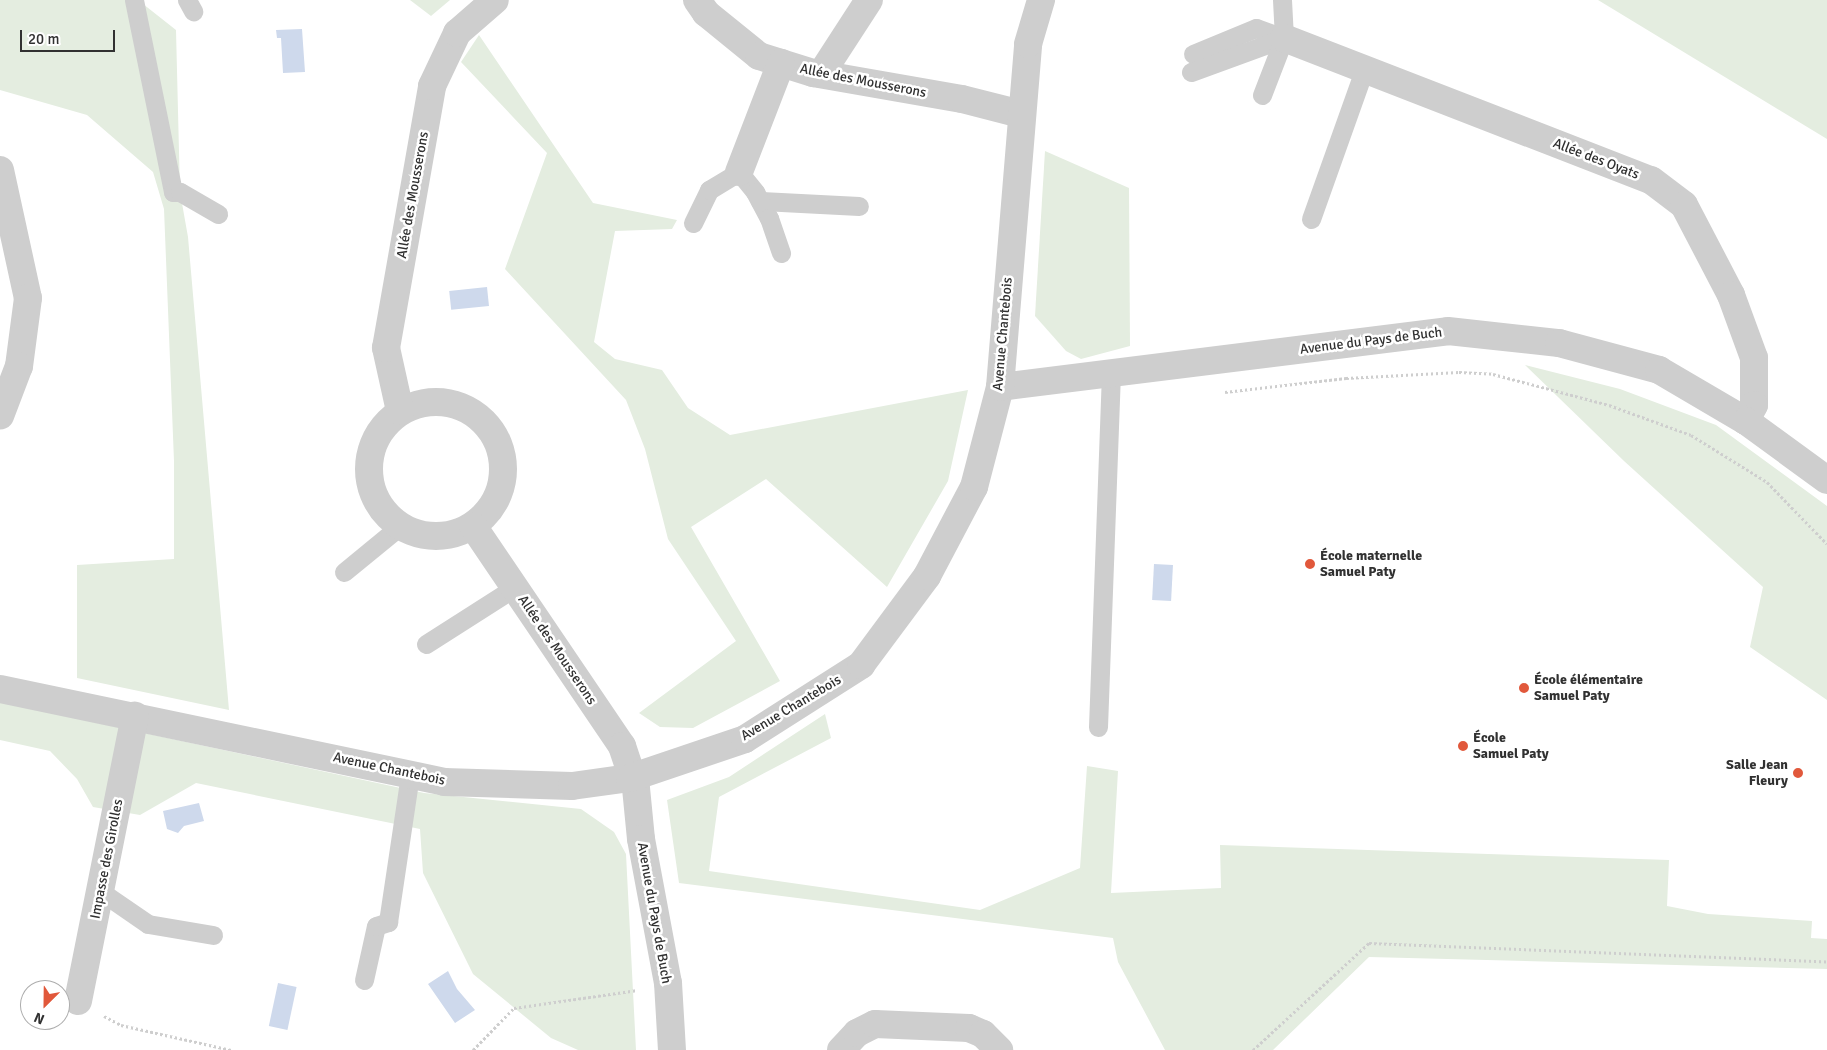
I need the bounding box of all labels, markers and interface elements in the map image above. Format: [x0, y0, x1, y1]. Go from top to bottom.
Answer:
scale bar [22, 20, 118, 52]
text: 20 m [28, 30, 59, 48]
street label: Allée des Mousserons [798, 60, 928, 102]
street label: Allée des Mousserons [394, 130, 432, 260]
street label: Allée des Oyats [1551, 135, 1641, 183]
street label: Avenue Chantebois [990, 276, 1016, 392]
street label: Avenue du Pays de Buch [1299, 324, 1443, 358]
place label: École maternelle Samuel Paty [1320, 548, 1422, 580]
marker: École maternelle Samuel Paty [1304, 558, 1316, 570]
street label: Allée des Mousserons [514, 592, 600, 708]
street label: Avenue Chantebois [738, 671, 844, 745]
place label: École élémentaire Samuel Paty [1534, 672, 1643, 704]
marker: École élémentaire Samuel Paty [1518, 682, 1530, 694]
place label: École Samuel Paty [1473, 730, 1549, 762]
marker: École Samuel Paty [1457, 740, 1469, 752]
street label: Avenue Chantebois [331, 749, 447, 789]
place label: Salle Jean Fleury [1726, 757, 1788, 790]
marker: Salle Jean Fleury [1792, 767, 1804, 779]
street label: Impasse des Girolles [87, 798, 127, 920]
street label: Avenue du Pays de Buch [633, 841, 675, 985]
north arrow [20, 980, 70, 1030]
text: N [32, 1009, 47, 1028]

